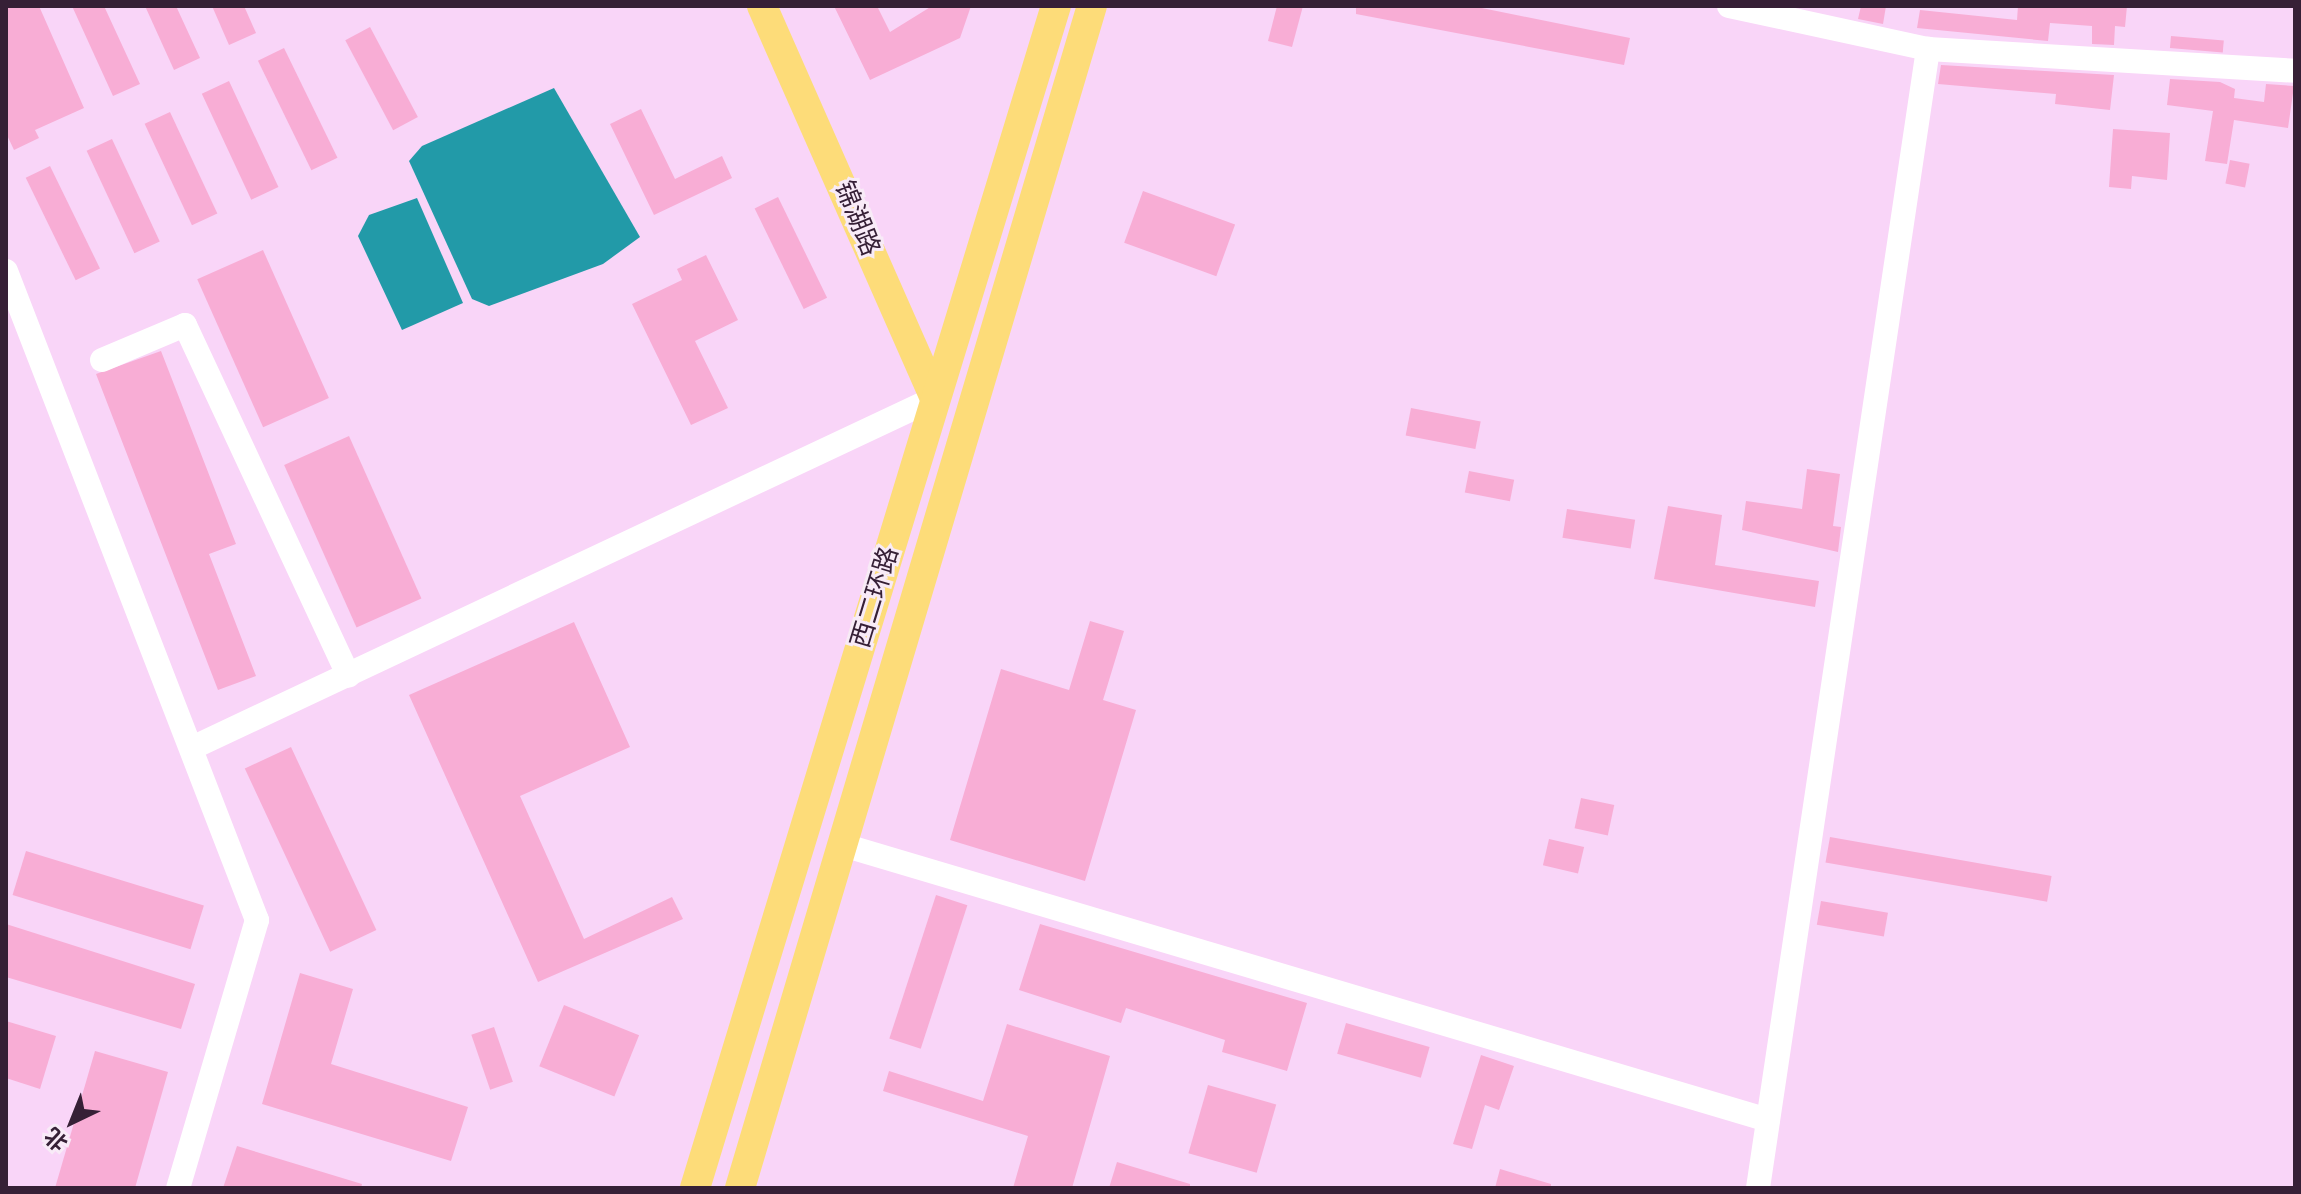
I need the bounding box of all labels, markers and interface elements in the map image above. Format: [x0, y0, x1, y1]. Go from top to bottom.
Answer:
street label: 锦湖路 [829, 176, 887, 260]
street label: 西二环路 [844, 543, 904, 651]
north arrow [32, 1082, 112, 1162]
text: 北 [37, 1121, 74, 1158]

